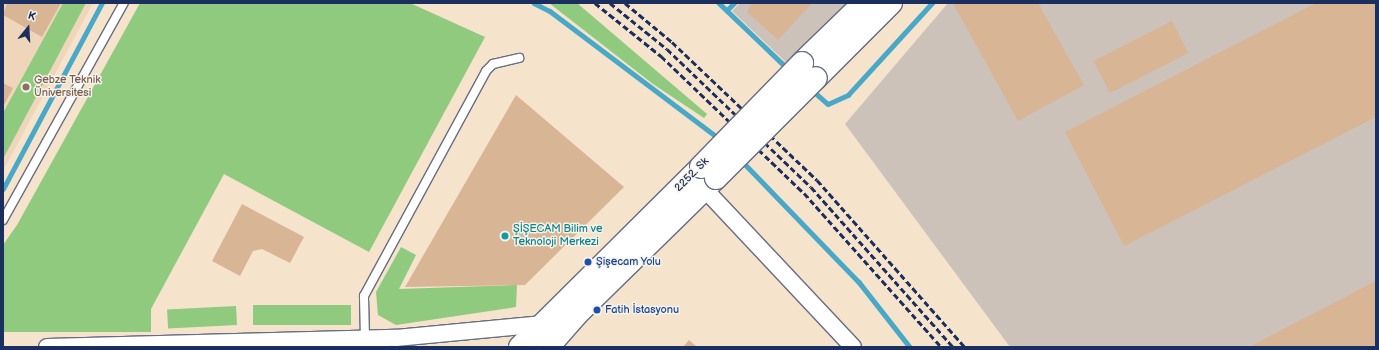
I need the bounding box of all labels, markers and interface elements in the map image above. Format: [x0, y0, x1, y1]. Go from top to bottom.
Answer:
north arrow [8, 8, 48, 48]
text: K [26, 9, 37, 23]
place label: Gebze Teknik Üniversitesi [34, 74, 101, 100]
marker: Gebze Teknik Üniversitesi [21, 82, 31, 92]
street label: 2252. Sk [672, 155, 712, 195]
place label: ŞİŞECAM Bilim ve Teknoloji Merkezi [513, 223, 602, 249]
marker: ŞİŞECAM Bilim ve Teknoloji Merkezi [500, 231, 510, 241]
place label: Şişecam Yolu [596, 255, 662, 269]
marker: Şişecam Yolu [583, 257, 593, 267]
place label: Fatih İstasyonu [605, 303, 679, 317]
marker: Fatih İstasyonu [592, 305, 602, 315]

